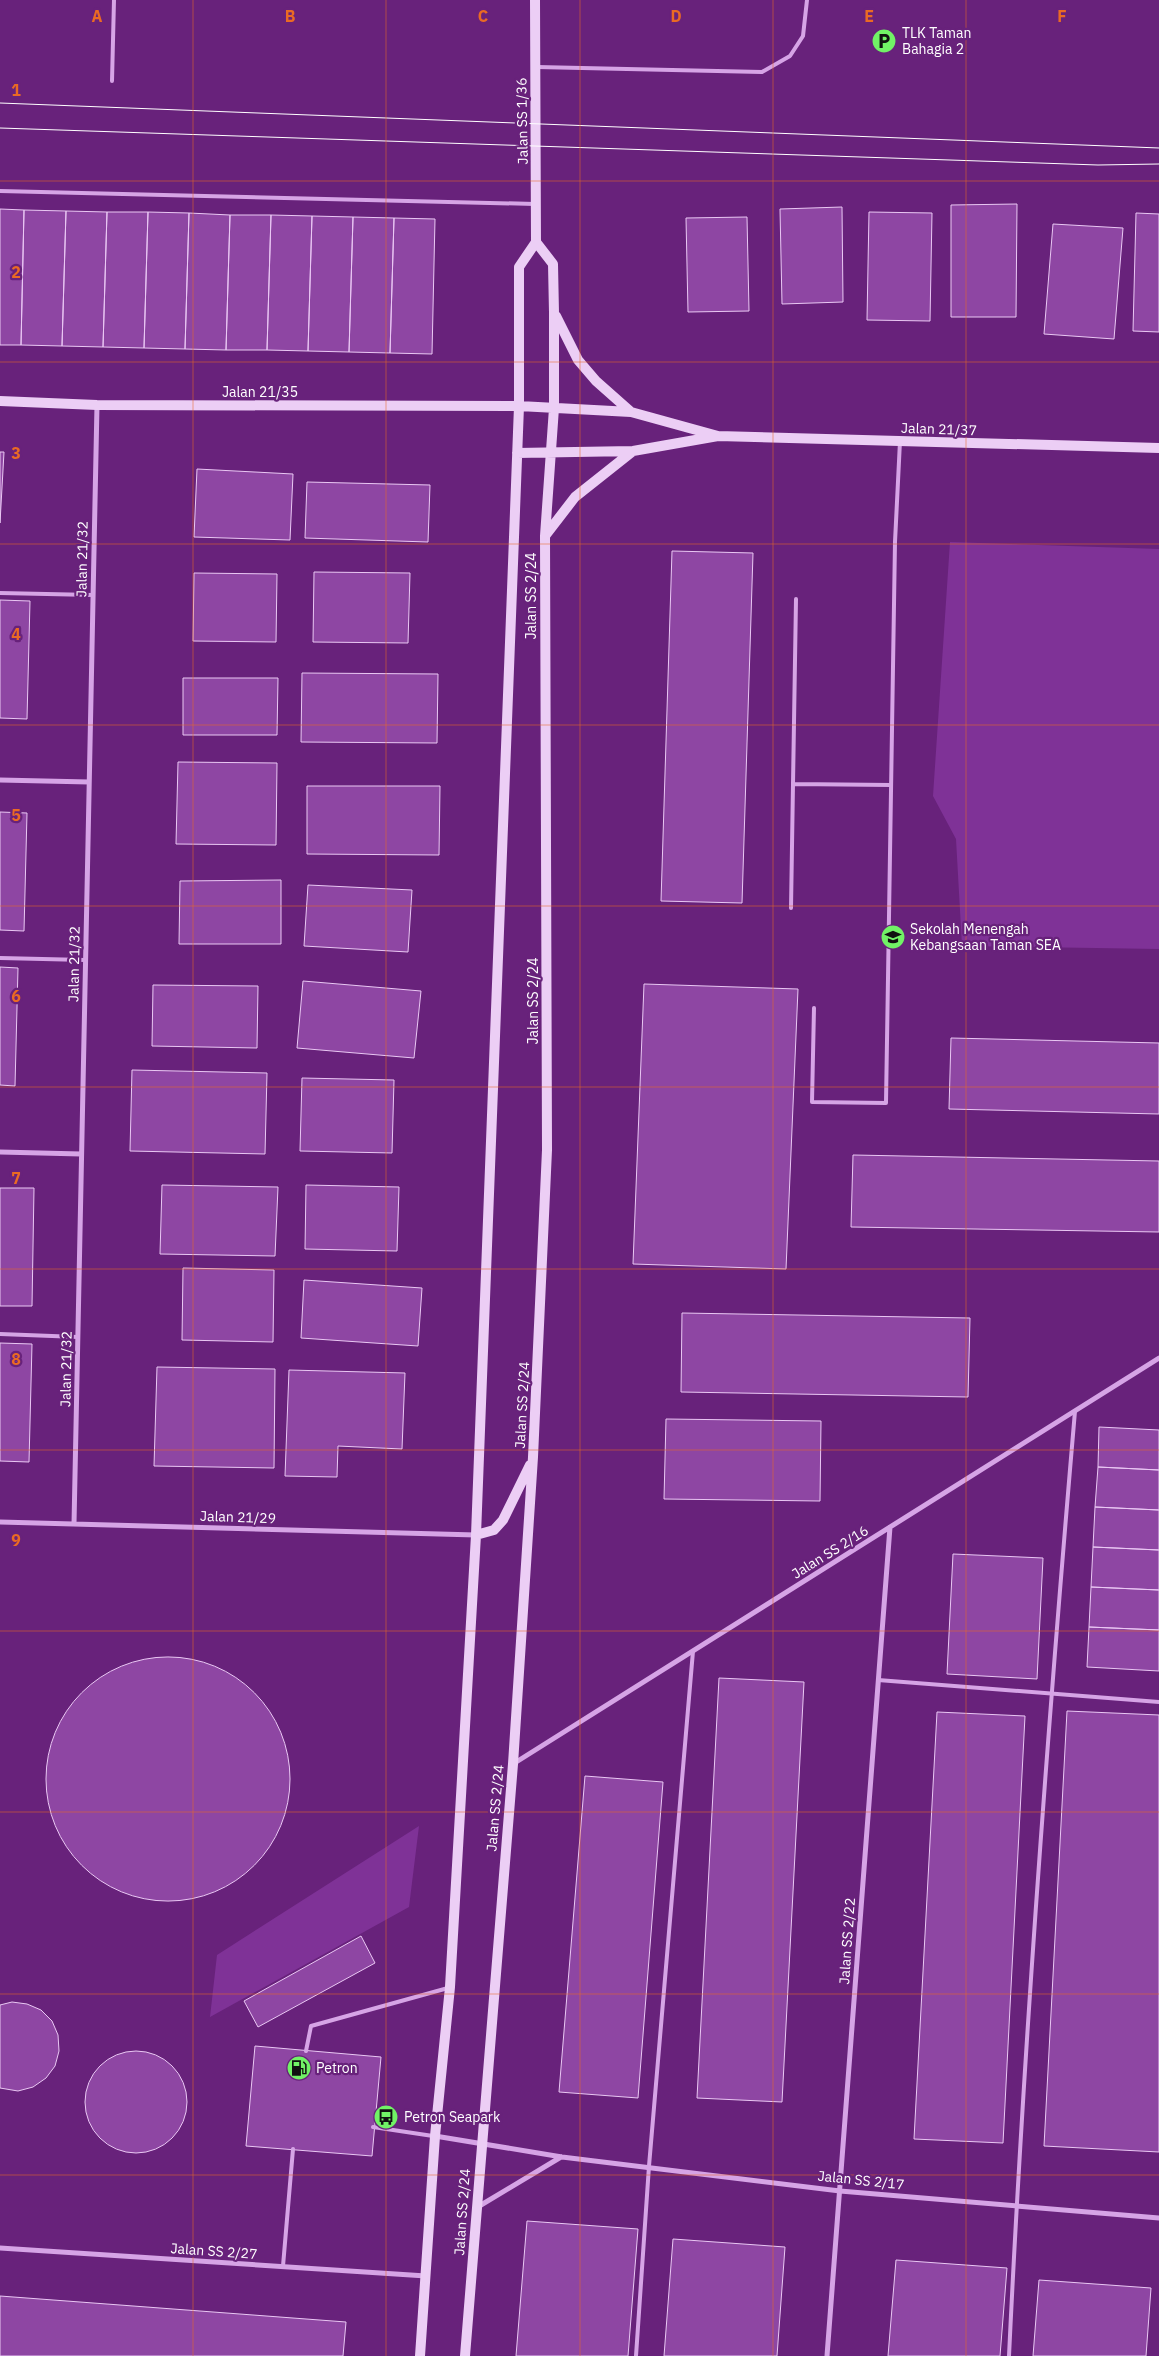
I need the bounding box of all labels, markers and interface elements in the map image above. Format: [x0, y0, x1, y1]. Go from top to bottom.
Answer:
text: A [92, 6, 103, 26]
text: B [285, 6, 296, 26]
text: C [478, 6, 488, 26]
text: D [670, 6, 682, 26]
text: E [864, 6, 874, 26]
text: F [1057, 6, 1067, 26]
place label: TLK Taman Bahagia 2 [902, 24, 971, 58]
parking icon: TLK Taman Bahagia 2 [871, 28, 897, 54]
street label: Jalan SS 1/36 [512, 77, 532, 165]
text: 1 [11, 80, 21, 100]
text: 2 [11, 262, 21, 282]
street label: Jalan 21/35 [222, 383, 298, 401]
street label: Jalan 21/37 [901, 419, 977, 439]
text: 3 [11, 443, 21, 463]
street label: Jalan 21/32 [72, 521, 92, 597]
street label: Jalan SS 2/24 [522, 552, 540, 640]
text: 4 [11, 624, 21, 644]
text: 5 [11, 805, 21, 825]
place label: Sekolah Menengah Kebangsaan Taman SEA [910, 920, 1061, 954]
school or university icon: Sekolah Menengah Kebangsaan Taman SEA [880, 924, 906, 950]
street label: Jalan 21/32 [64, 926, 84, 1002]
street label: Jalan SS 2/24 [524, 957, 542, 1045]
text: 6 [11, 986, 21, 1006]
text: 7 [11, 1168, 21, 1188]
street label: Jalan 21/32 [56, 1331, 76, 1407]
text: 8 [11, 1349, 21, 1369]
street label: Jalan SS 2/24 [511, 1361, 533, 1449]
street label: Jalan 21/29 [200, 1507, 276, 1527]
street label: Jalan SS 2/16 [788, 1521, 872, 1583]
text: 9 [11, 1530, 21, 1550]
street label: Jalan SS 2/24 [482, 1764, 508, 1852]
street label: Jalan SS 2/22 [835, 1897, 859, 1985]
fuel station icon: Petron [286, 2055, 312, 2081]
place label: Petron [316, 2059, 358, 2077]
bus stop icon: Petron Seapark [373, 2104, 399, 2130]
place label: Petron Seapark [404, 2108, 501, 2126]
street label: Jalan SS 2/17 [817, 2166, 905, 2194]
street label: Jalan SS 2/24 [450, 2168, 474, 2256]
street label: Jalan SS 2/27 [170, 2239, 258, 2263]

